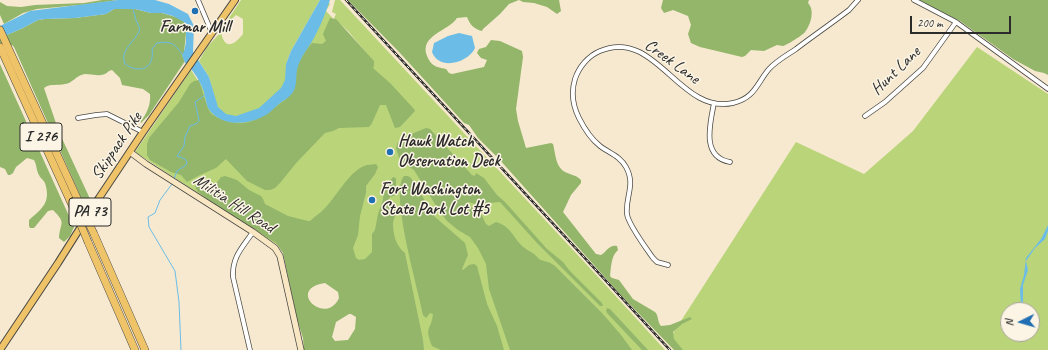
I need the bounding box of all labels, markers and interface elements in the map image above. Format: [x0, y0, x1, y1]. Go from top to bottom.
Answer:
marker: Farmar Mill [190, 6, 200, 16]
scale bar [912, 8, 1013, 34]
text: 200 m [917, 15, 943, 31]
place label: Farmar Mill [160, 18, 230, 38]
street label: Creek Lane [640, 35, 704, 89]
street label: Hunt Lane [867, 42, 925, 100]
street label: Skippack Pike [87, 108, 147, 184]
road number: I 276 [20, 123, 62, 151]
place label: Hawk Watch Observation Deck [398, 132, 500, 172]
marker: Hawk Watch Observation Deck [385, 147, 395, 157]
street label: Militia Hill Road [189, 170, 279, 238]
place label: Fort Washington State Park Lot #5 [380, 180, 489, 220]
marker: Fort Washington State Park Lot #5 [367, 195, 377, 205]
road number: PA 73 [69, 198, 111, 226]
north arrow [1000, 302, 1040, 342]
text: N [1002, 319, 1016, 327]

